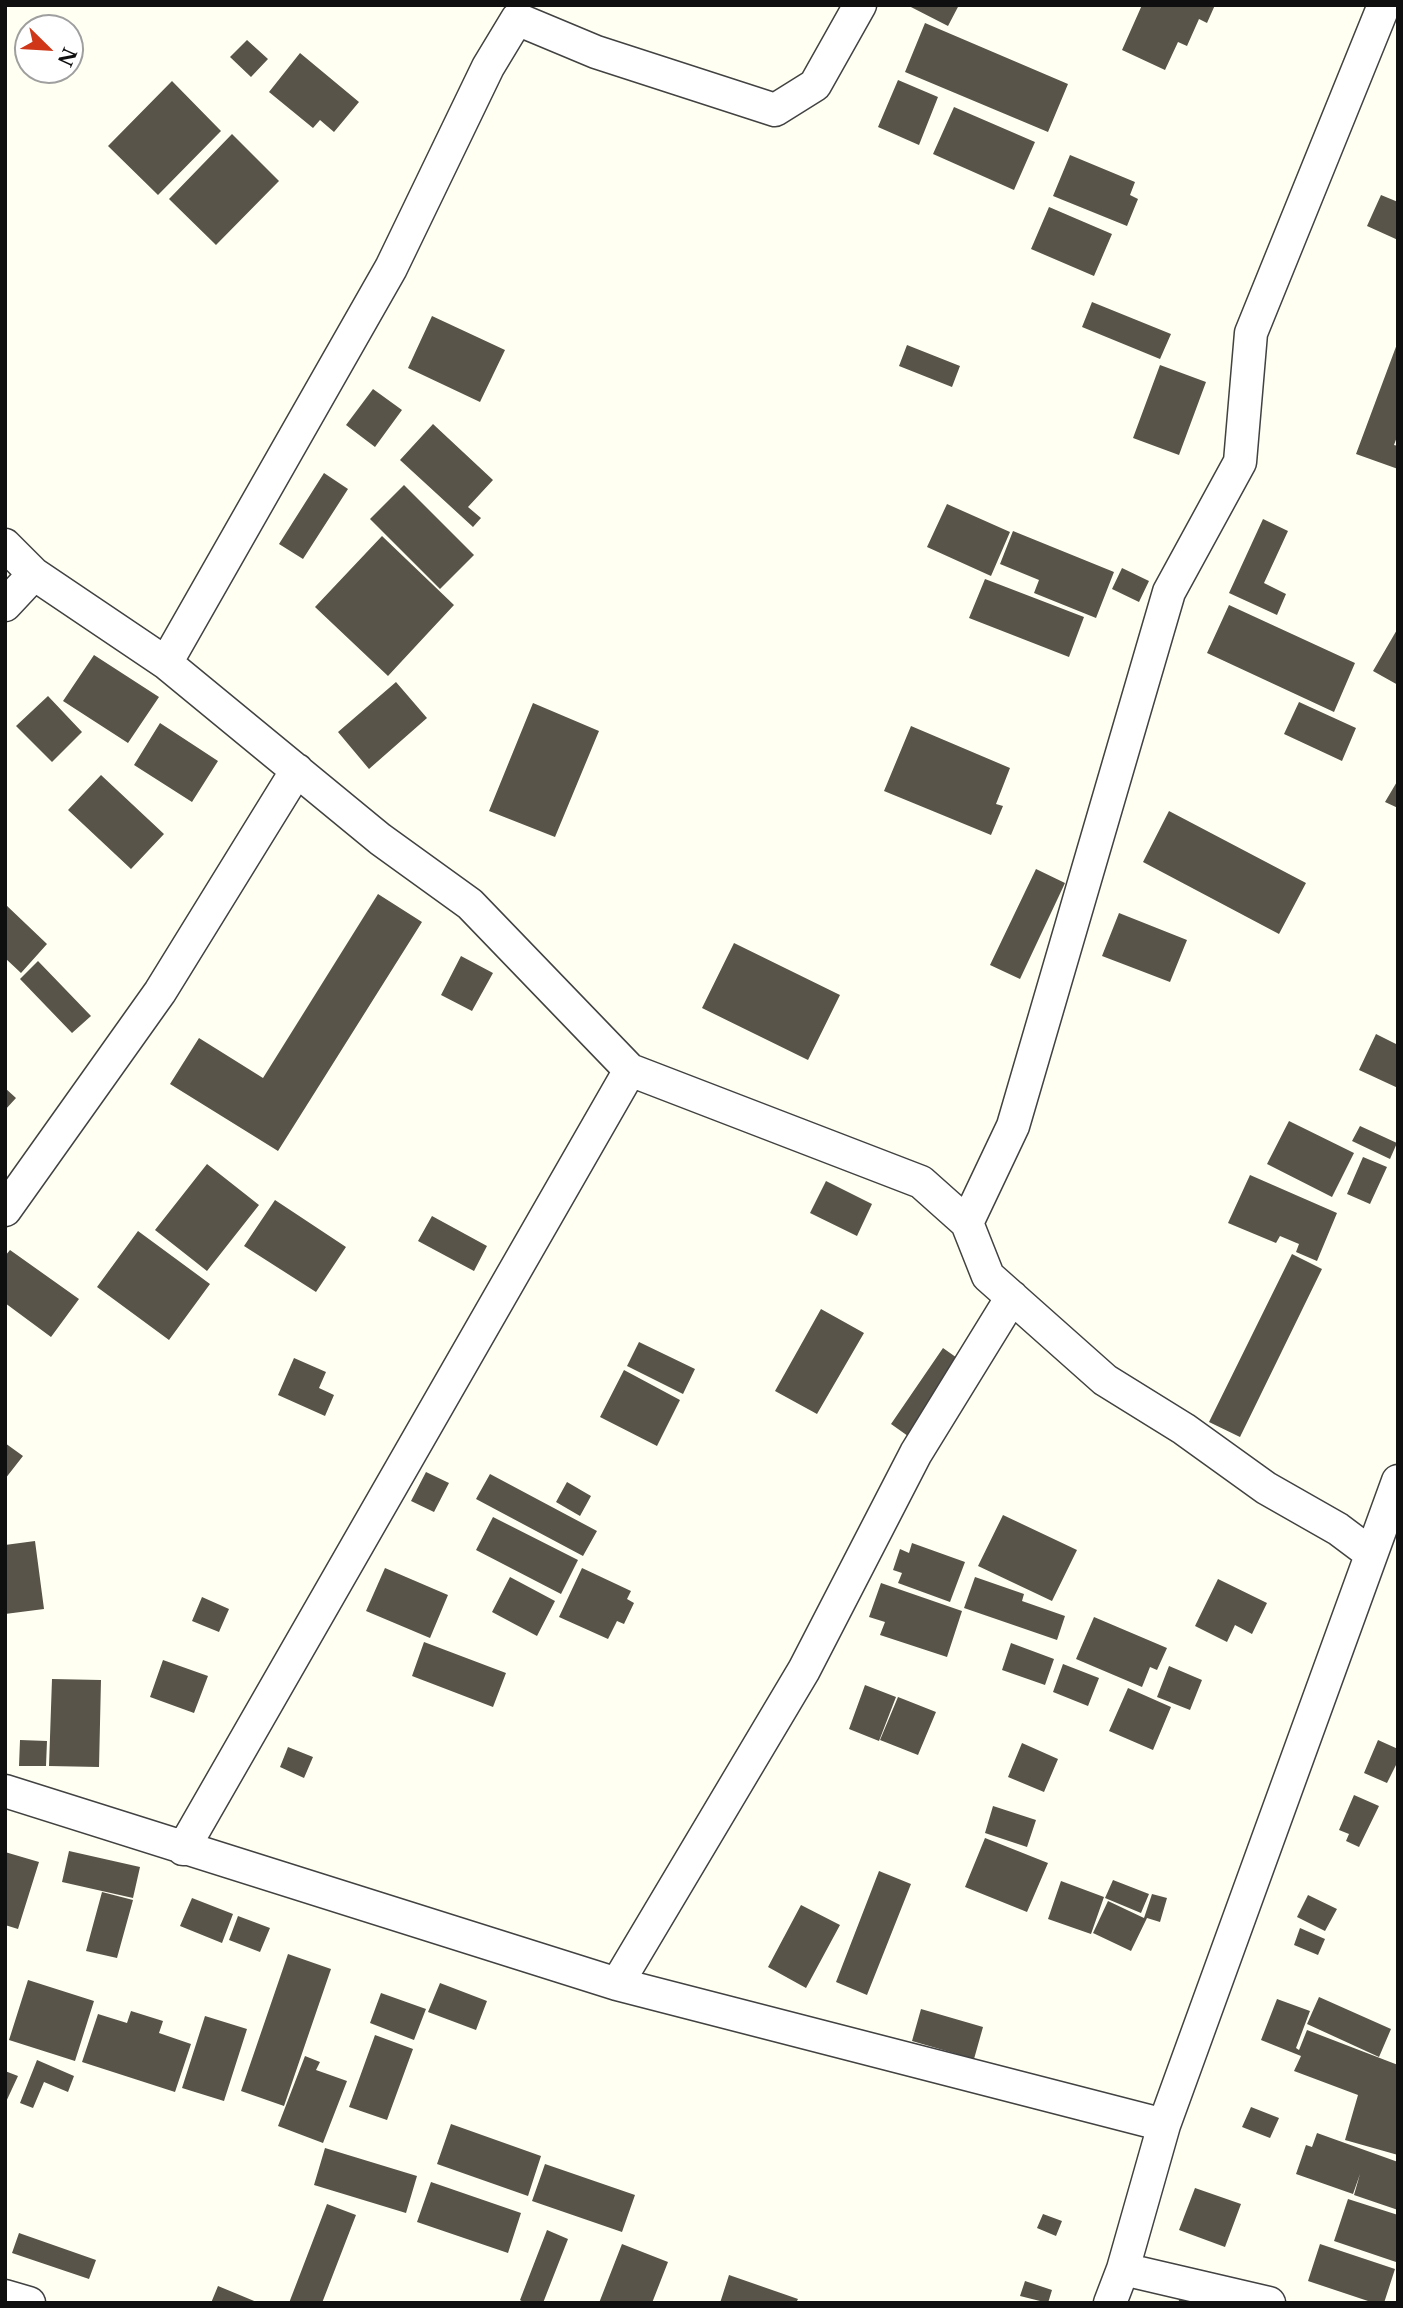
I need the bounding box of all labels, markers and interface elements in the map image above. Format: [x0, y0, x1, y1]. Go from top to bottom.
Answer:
north arrow [14, 14, 84, 84]
text: N [53, 44, 81, 70]

